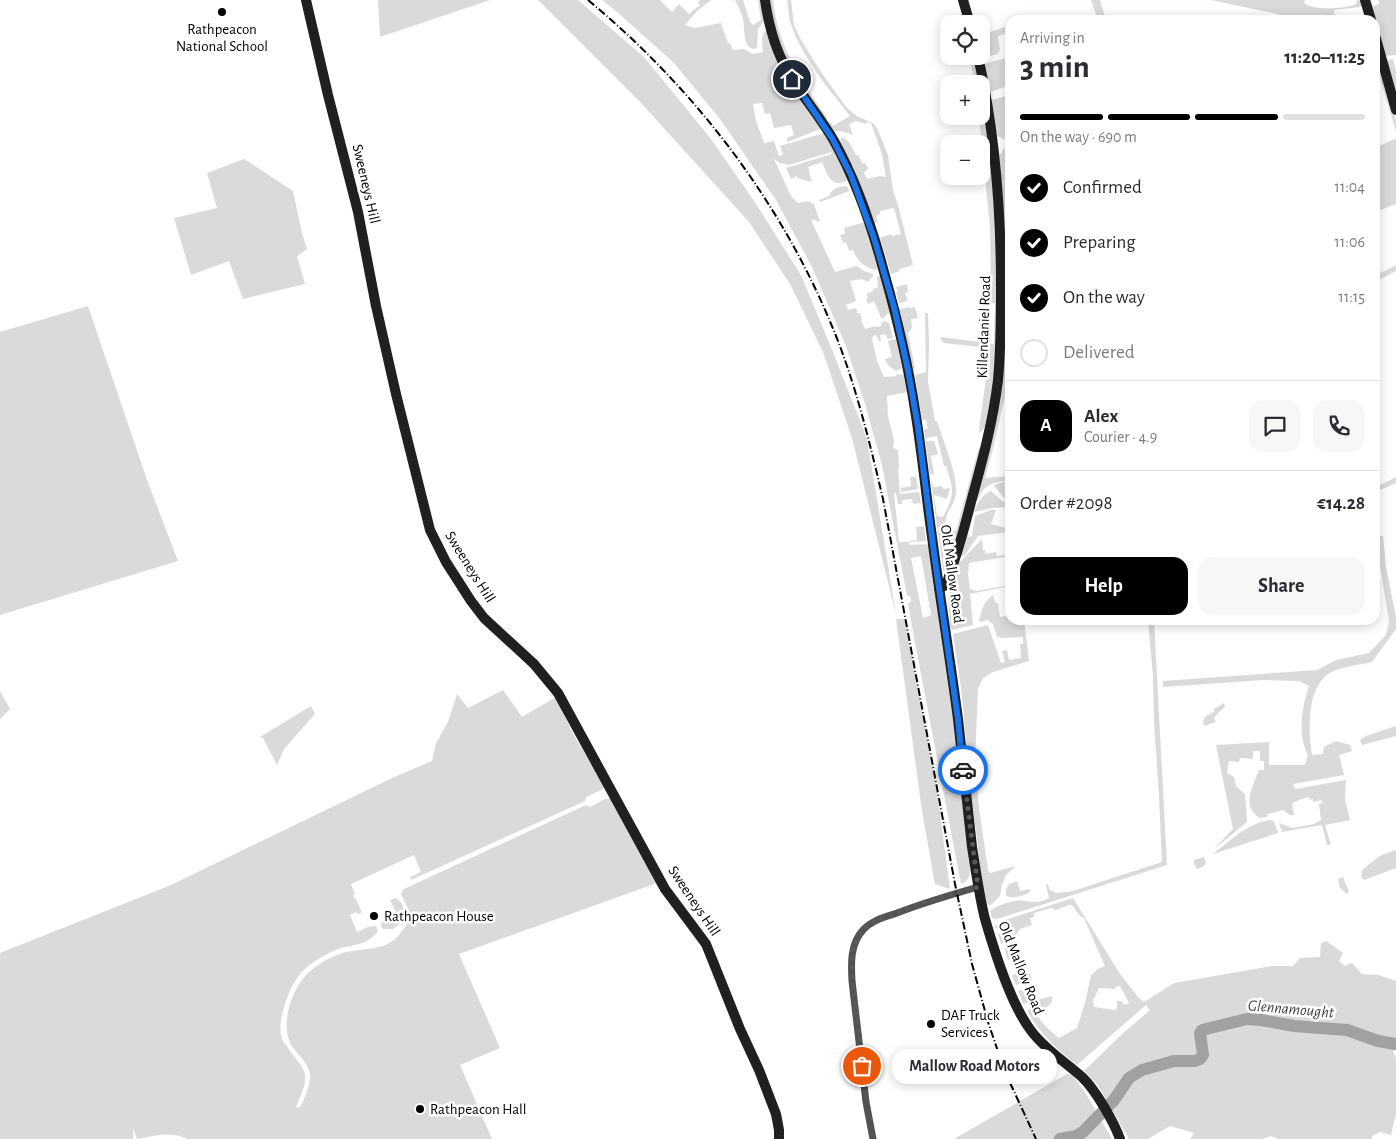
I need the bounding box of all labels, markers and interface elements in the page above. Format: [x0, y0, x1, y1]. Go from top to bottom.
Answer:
marker: Rathpeacon National School [216, 6, 228, 18]
map controls [940, 15, 990, 185]
button: locate [940, 15, 990, 65]
place label: Rathpeacon National School [176, 22, 268, 54]
text: Arriving in [1020, 30, 1085, 46]
text: 11:20–11:25 [1284, 48, 1365, 67]
text: 3 min [1020, 51, 1090, 83]
pin [771, 58, 813, 100]
icon: home [778, 65, 806, 93]
button: + [940, 75, 990, 125]
text: On the way · 690 m [1020, 129, 1137, 145]
button: − [940, 135, 990, 185]
street label: Sweeneys Hill [350, 143, 382, 225]
icon: check [1020, 174, 1048, 202]
text: Confirmed [1063, 178, 1142, 197]
text: 11:04 [1334, 179, 1365, 195]
icon: check [1020, 229, 1048, 257]
text: Preparing [1063, 233, 1136, 252]
text: 11:06 [1334, 234, 1365, 250]
street label: Killendaniel Road [975, 275, 993, 379]
icon: check [1020, 284, 1048, 312]
text: On the way [1063, 288, 1145, 307]
text: 11:15 [1338, 289, 1365, 305]
text: Delivered [1063, 343, 1135, 362]
button: chat [1249, 400, 1301, 452]
button: phone [1313, 400, 1365, 452]
text: Alex [1084, 407, 1118, 426]
text: A [1040, 416, 1052, 435]
text: Courier · 4.9 [1084, 429, 1157, 445]
text: Order #2098 [1020, 494, 1112, 513]
text: €14.28 [1317, 494, 1365, 513]
street label: Old Mallow Road [938, 524, 966, 624]
street label: Sweeneys Hill [442, 529, 498, 605]
button: Help [1020, 557, 1188, 615]
button: Share [1198, 557, 1365, 615]
courier [938, 745, 988, 795]
icon: car [949, 756, 977, 784]
street label: Sweeneys Hill [665, 863, 723, 939]
place label: Rathpeacon House [384, 909, 494, 924]
marker: Rathpeacon House [368, 910, 380, 922]
street label: Old Mallow Road [995, 919, 1047, 1017]
water label: Glennamought [1247, 997, 1335, 1021]
place label: DAF Truck Services [941, 1008, 1000, 1040]
marker: DAF Truck Services [925, 1018, 937, 1030]
pin [841, 1045, 883, 1087]
callout: Mallow Road Motors [892, 1048, 1057, 1084]
icon: bag [848, 1052, 876, 1080]
text: Mallow Road Motors [909, 1058, 1040, 1074]
place label: Rathpeacon Hall [430, 1102, 527, 1117]
marker: Rathpeacon Hall [414, 1103, 426, 1115]

